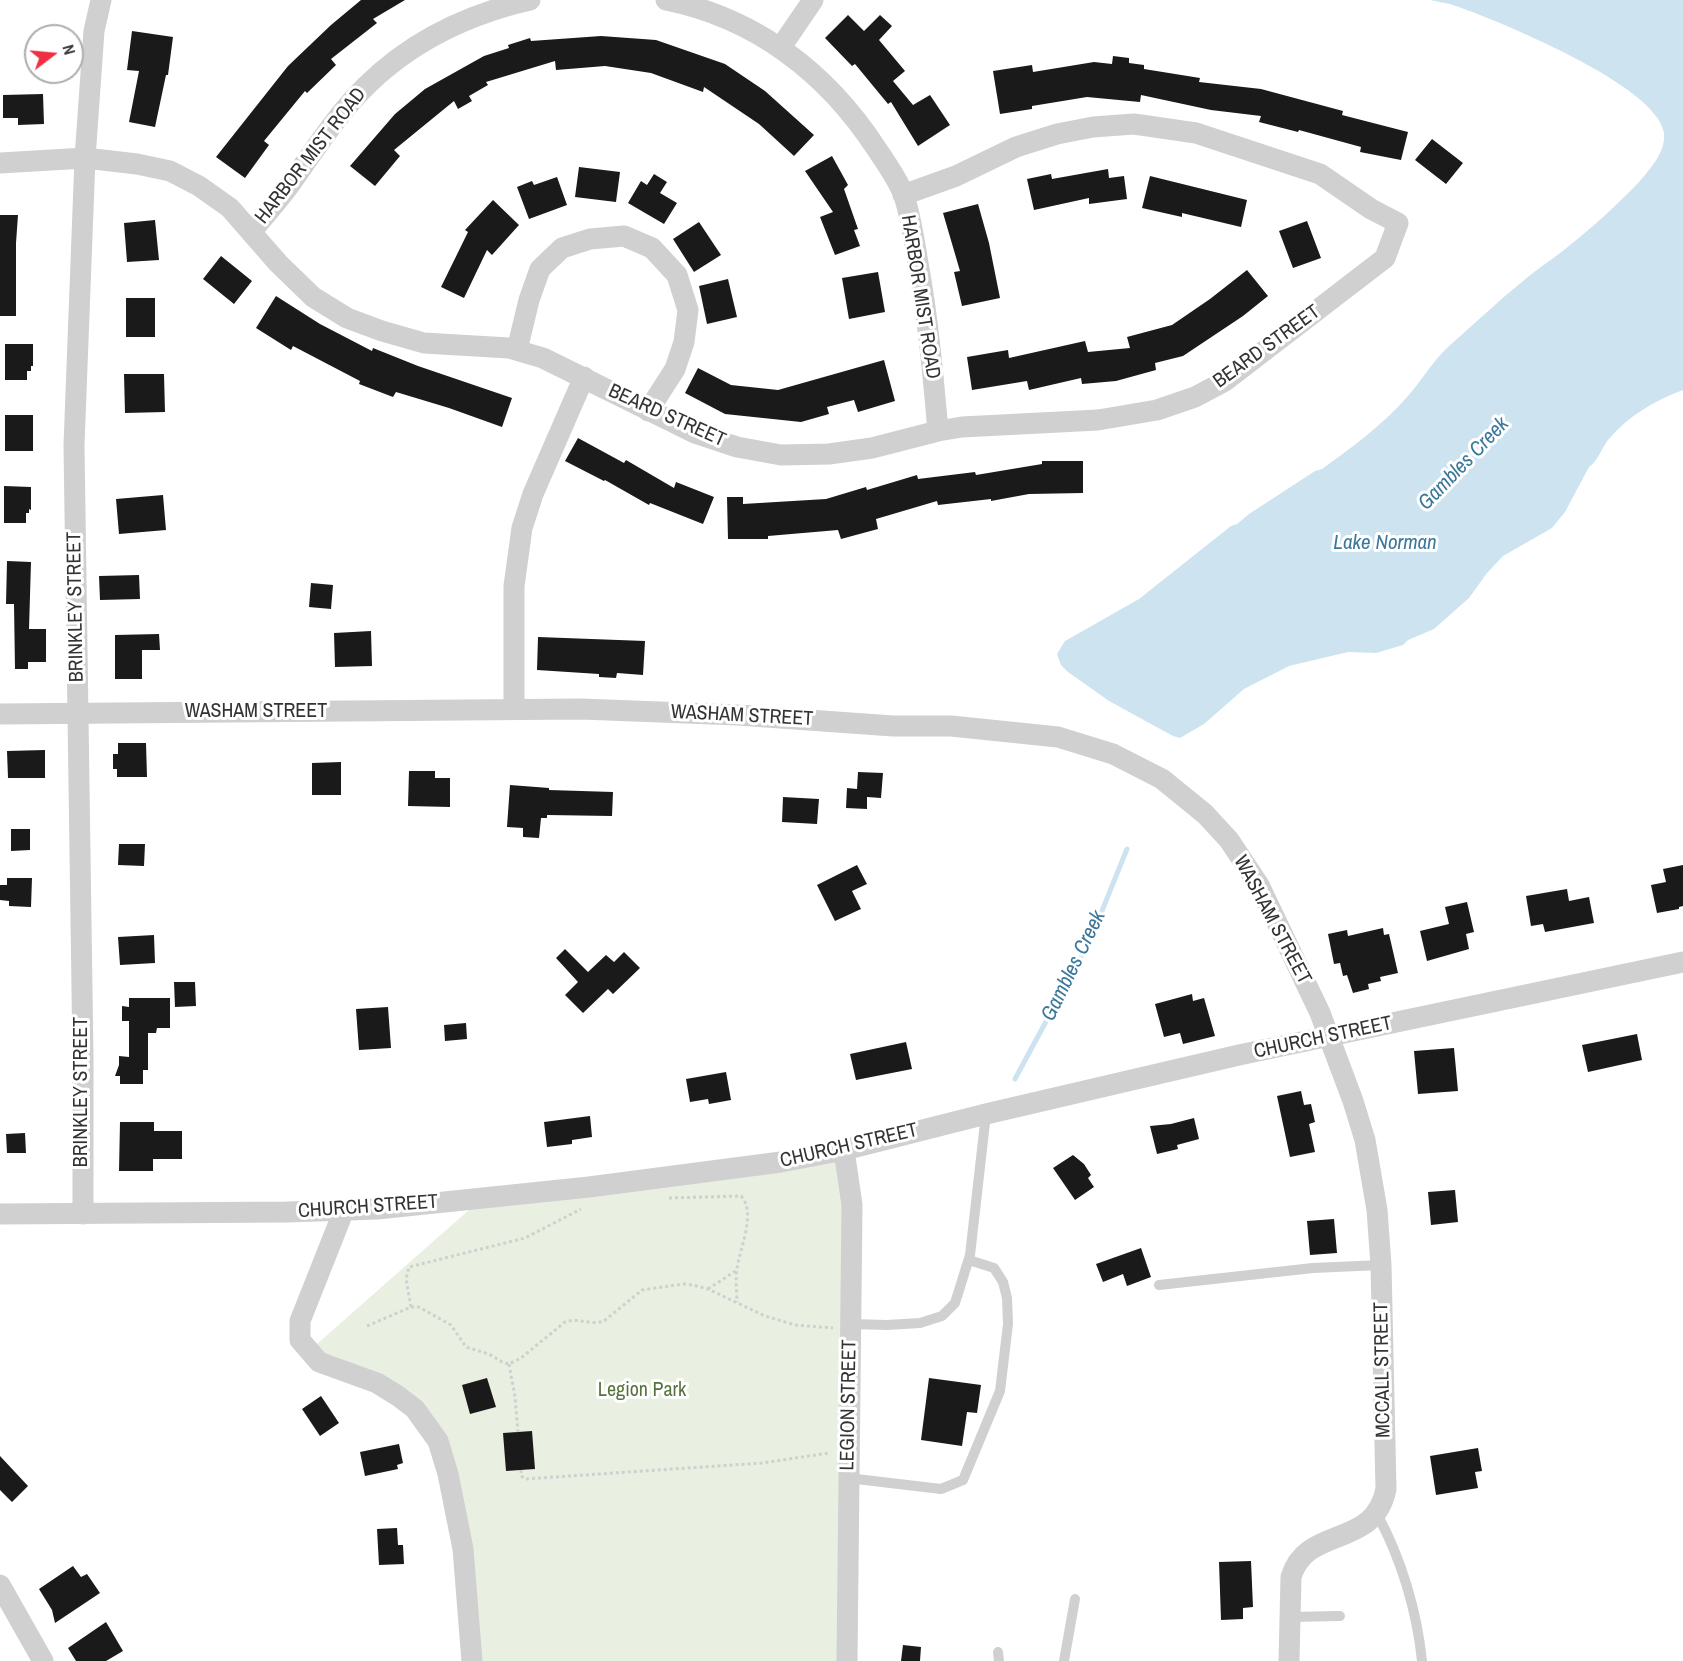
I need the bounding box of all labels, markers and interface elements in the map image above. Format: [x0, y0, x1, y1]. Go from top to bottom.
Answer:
north arrow [24, 24, 84, 84]
text: N [57, 42, 81, 57]
street label: HARBOR MIST ROAD [250, 83, 372, 229]
street label: HARBOR MIST ROAD [895, 213, 945, 381]
street label: BEARD STREET [1209, 300, 1325, 394]
street label: BEARD STREET [605, 379, 729, 453]
water label: Gambles Creek [1413, 412, 1515, 516]
water label: Lake Norman [1333, 530, 1437, 556]
street label: BRINKLEY STREET [63, 532, 89, 682]
street label: WASHAM STREET [185, 700, 327, 724]
street label: WASHAM STREET [670, 700, 814, 732]
street label: WASHAM STREET [1228, 851, 1316, 989]
water label: Gambles Creek [1036, 907, 1112, 1025]
street label: CHURCH STREET [1252, 1012, 1394, 1064]
street label: BRINKLEY STREET [70, 1017, 94, 1167]
street label: CHURCH STREET [778, 1119, 920, 1173]
street label: CHURCH STREET [297, 1190, 439, 1224]
street label: MCCALL STREET [1370, 1302, 1396, 1438]
street label: LEGION STREET [836, 1339, 862, 1471]
park label: Legion Park [598, 1379, 686, 1403]

